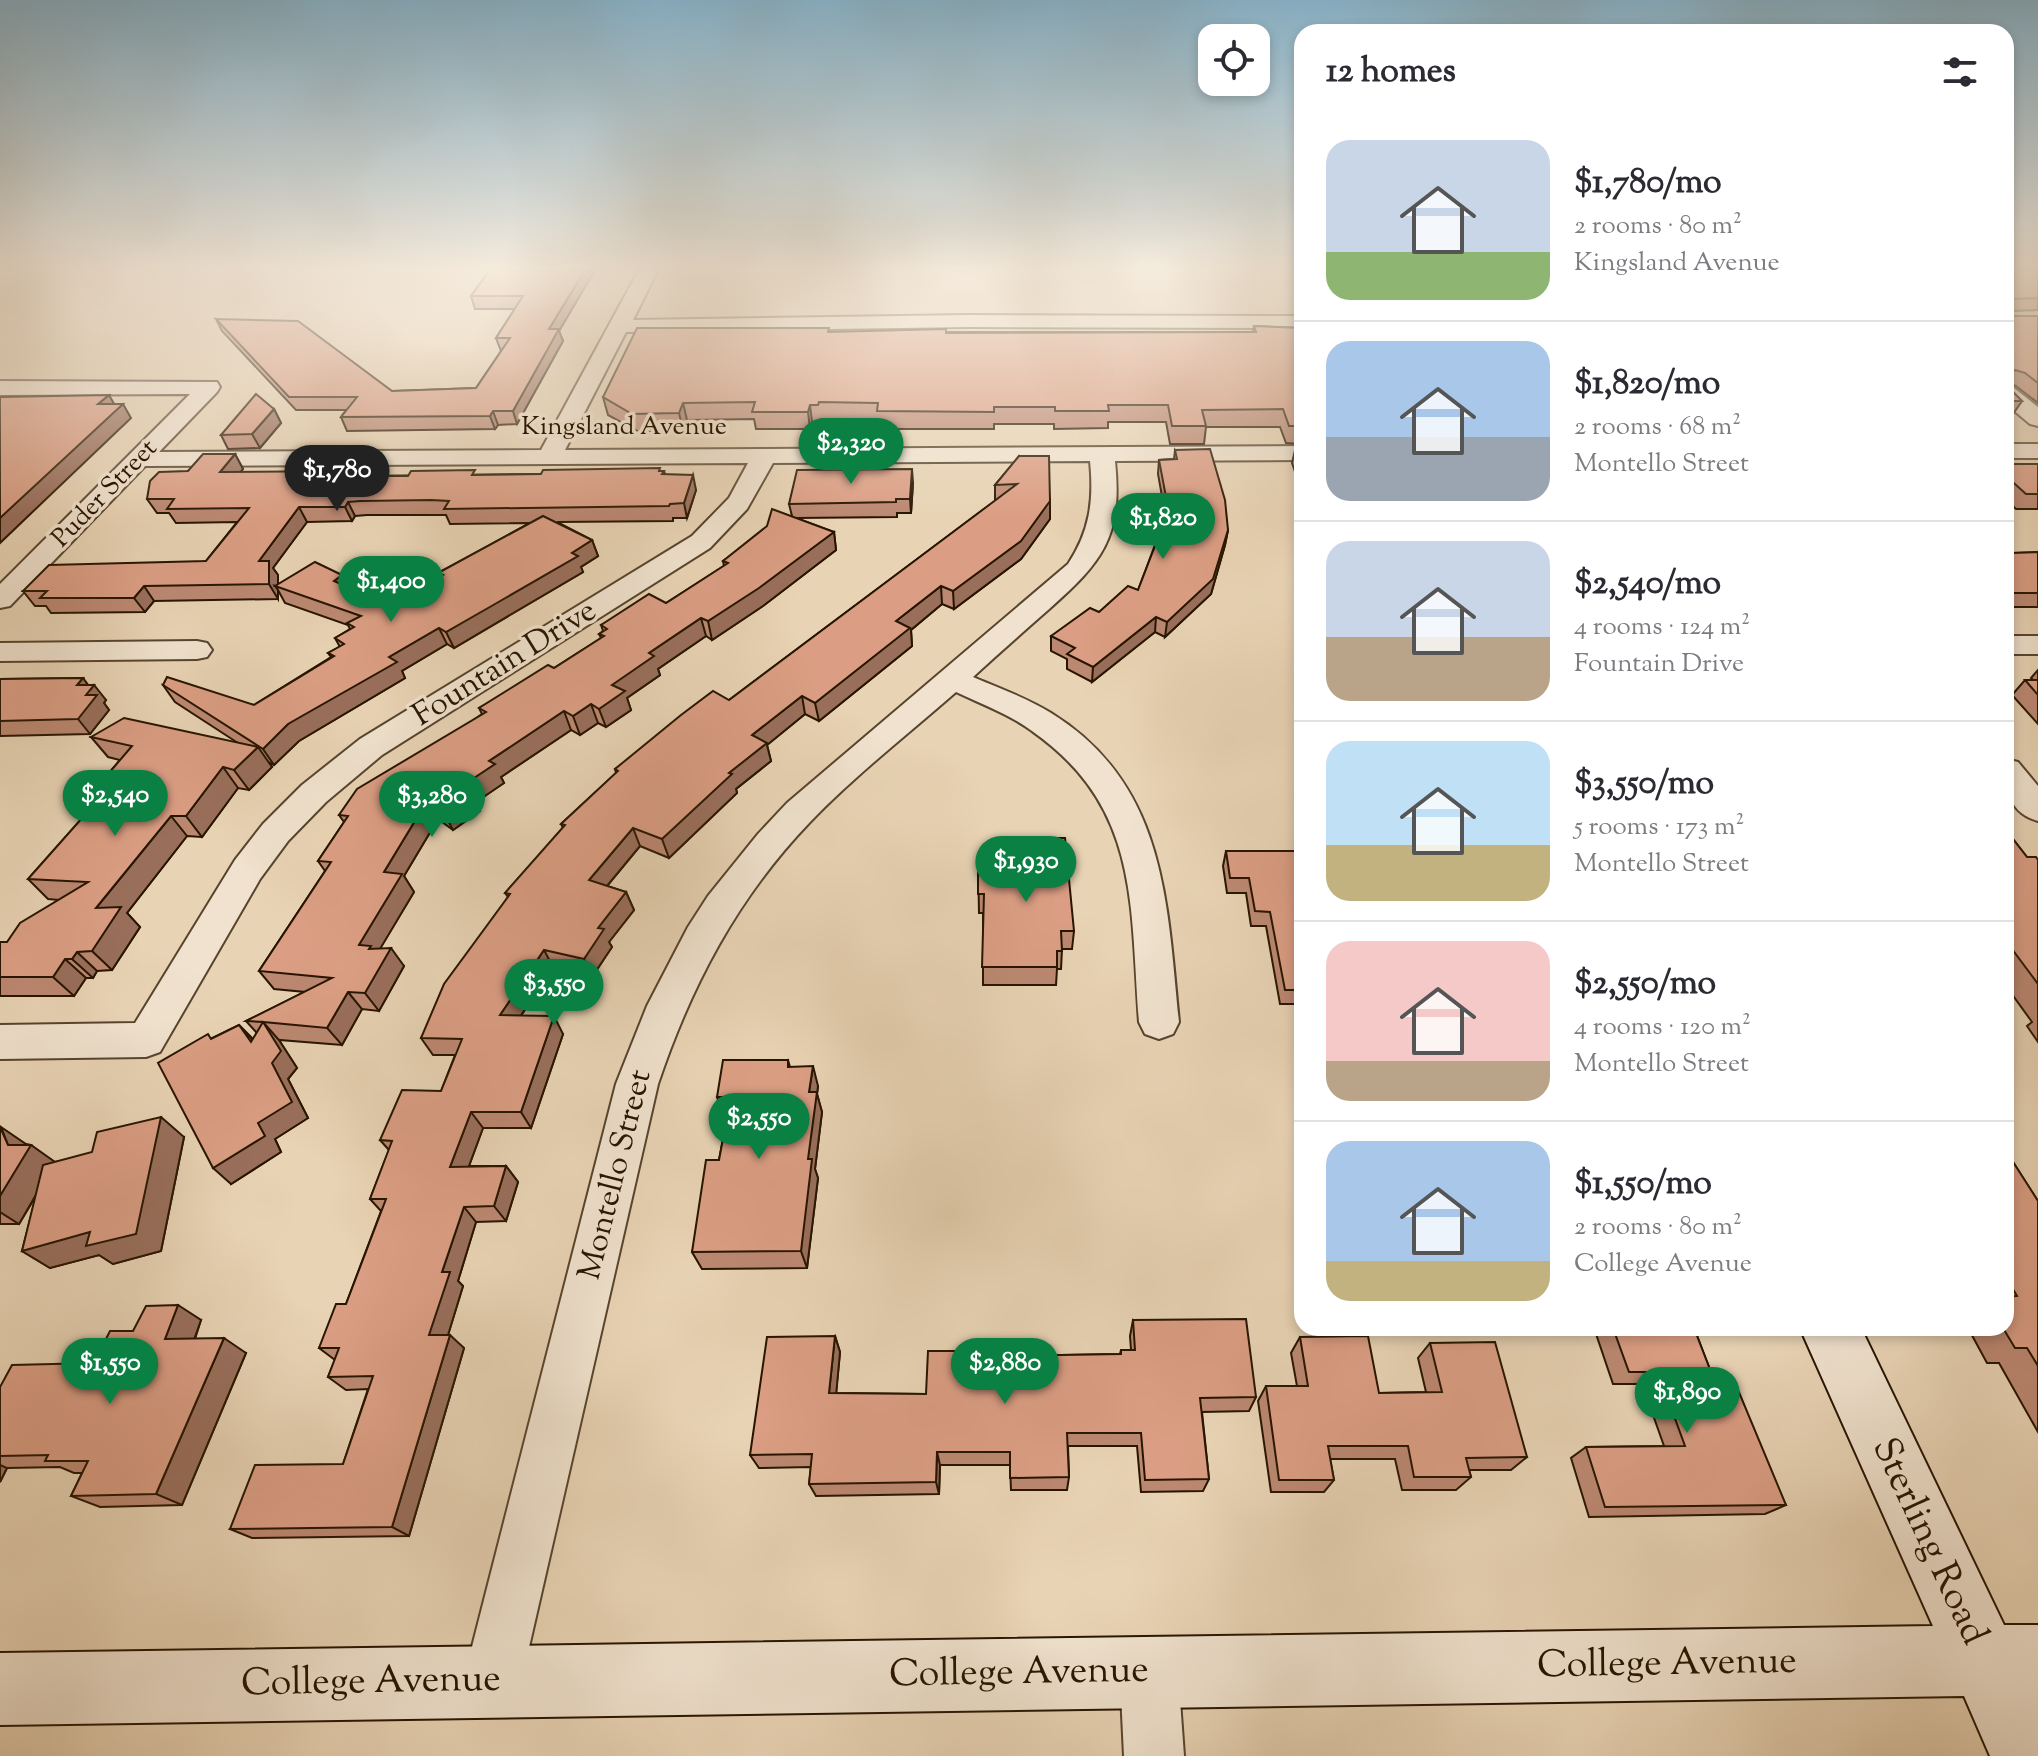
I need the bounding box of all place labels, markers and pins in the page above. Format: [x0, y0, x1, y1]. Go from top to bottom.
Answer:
pin: $2,320 [786, 418, 916, 486]
pin: $1,780 [272, 445, 402, 513]
pin: $1,820 [1098, 493, 1228, 561]
pin: $1,400 [326, 556, 456, 624]
pin: $2,540 [50, 770, 180, 838]
pin: $3,280 [367, 771, 497, 839]
pin: $1,930 [961, 836, 1091, 904]
pin: $3,550 [489, 959, 619, 1027]
pin: $2,550 [694, 1093, 824, 1161]
pin: $1,550 [45, 1338, 175, 1406]
pin: $2,880 [940, 1338, 1070, 1406]
pin: $1,890 [1622, 1367, 1752, 1435]

